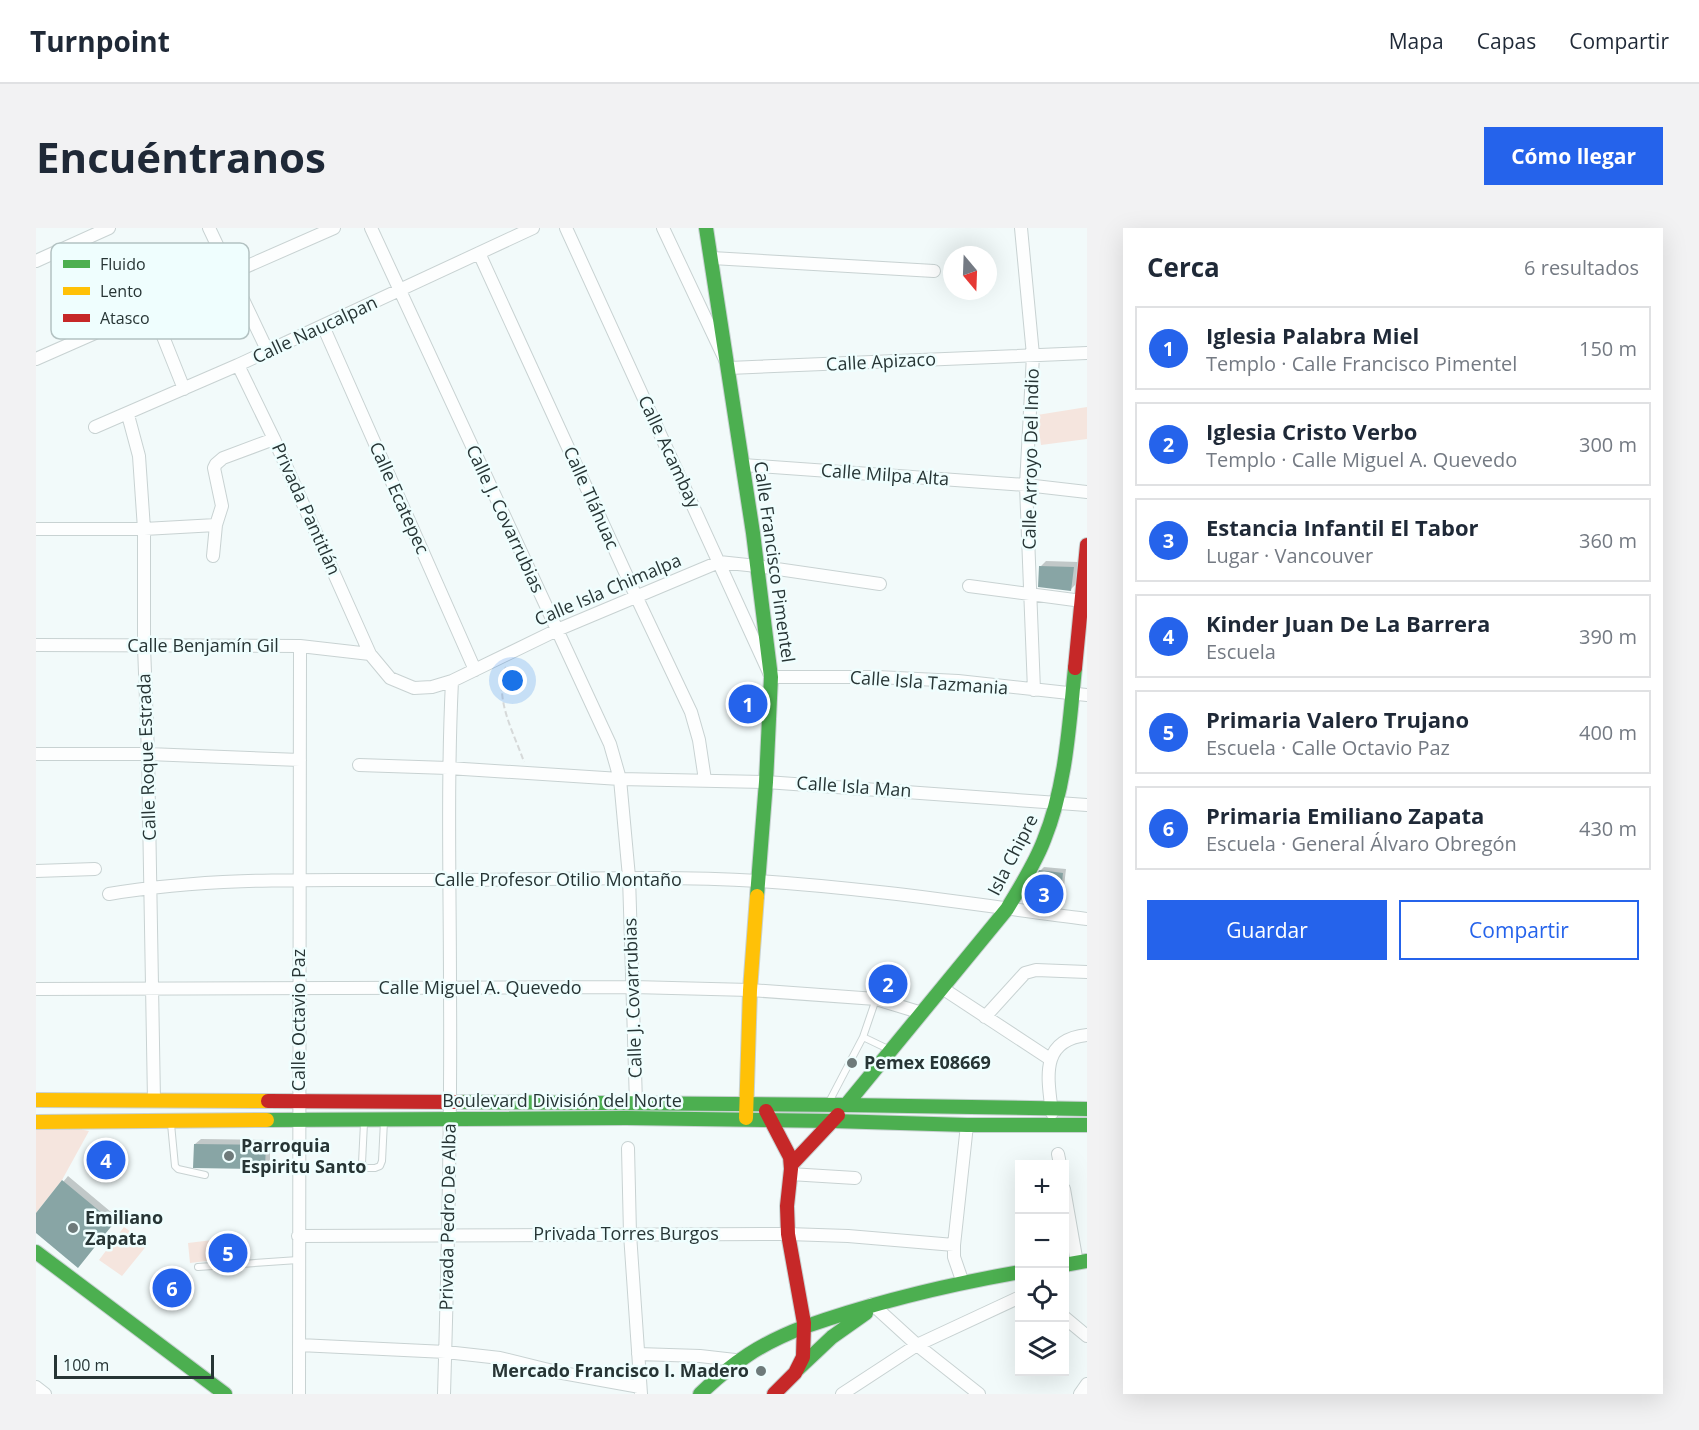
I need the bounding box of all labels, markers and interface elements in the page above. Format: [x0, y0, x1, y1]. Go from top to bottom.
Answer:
text: Turnpoint [30, 22, 170, 60]
text: Mapa [1389, 27, 1444, 55]
text: Capas [1477, 27, 1536, 55]
text: Compartir [1569, 27, 1669, 55]
button: Cómo llegar [1484, 127, 1663, 185]
text: Encuéntranos [36, 128, 326, 185]
legend [51, 243, 249, 339]
north arrow [943, 246, 997, 300]
text: Cerca [1147, 249, 1220, 285]
text: Fluido [100, 253, 146, 275]
text: 6 resultados [1524, 254, 1639, 281]
text: Lento [100, 280, 142, 302]
street label: Calle Naucalpan [248, 290, 381, 369]
text: Atasco [100, 307, 150, 329]
text: Iglesia Palabra Miel [1206, 320, 1419, 350]
text: 1 [1163, 335, 1174, 362]
text: 150 m [1579, 335, 1637, 362]
street label: Calle Apizaco [825, 346, 937, 376]
text: Templo · Calle Francisco Pimentel [1206, 350, 1517, 377]
street label: Calle Arroyo Del Indio [1016, 368, 1044, 550]
street label: Calle Acambay [633, 391, 707, 513]
text: Iglesia Cristo Verbo [1206, 416, 1417, 446]
text: 2 [1163, 431, 1174, 458]
text: 300 m [1579, 431, 1637, 458]
street label: Calle Ecatepec [365, 438, 435, 558]
street label: Privada Pantitlán [267, 439, 347, 578]
street label: Calle J. Covarrubias [461, 441, 551, 596]
street label: Calle Tláhuac [559, 442, 625, 553]
text: Templo · Calle Miguel A. Quevedo [1206, 446, 1517, 473]
street label: Calle Milpa Alta [820, 458, 950, 490]
street label: Calle Francisco Pimentel [749, 460, 801, 664]
text: Estancia Infantil El Tabor [1206, 512, 1479, 542]
text: 3 [1163, 527, 1174, 554]
text: 360 m [1579, 527, 1637, 554]
text: Lugar · Vancouver [1206, 542, 1373, 569]
street label: Calle Isla Chimalpa [531, 547, 685, 631]
text: Kinder Juan De La Barrera [1206, 608, 1490, 638]
text: 4 [1163, 623, 1174, 650]
text: 390 m [1579, 623, 1637, 650]
street label: Calle Benjamín Gil [127, 633, 279, 657]
text: Escuela [1206, 638, 1276, 665]
street label: Calle Isla Tazmania [849, 664, 1009, 700]
your location [498, 666, 527, 695]
street label: Calle Roque Estrada [131, 673, 161, 841]
pin: 1 [728, 682, 768, 726]
text: Primaria Valero Trujano [1206, 704, 1469, 734]
text: 5 [1163, 719, 1174, 746]
text: 400 m [1579, 719, 1637, 746]
text: Escuela · Calle Octavio Paz [1206, 734, 1450, 761]
street label: Calle Isla Man [796, 770, 912, 802]
text: Primaria Emiliano Zapata [1206, 800, 1484, 830]
street label: Isla Chipre [981, 810, 1043, 899]
text: 6 [1163, 815, 1174, 842]
text: 430 m [1579, 815, 1637, 842]
text: Escuela · General Álvaro Obregón [1206, 830, 1517, 857]
street label: Calle Profesor Otilio Montaño [434, 867, 682, 891]
pin: 3 [1024, 872, 1064, 916]
button: Guardar [1147, 900, 1387, 960]
button: Compartir [1399, 900, 1639, 960]
street label: Calle J. Covarrubias [617, 917, 647, 1079]
street label: Calle Octavio Paz [286, 949, 310, 1091]
pin: 2 [868, 962, 908, 1006]
street label: Calle Miguel A. Quevedo [379, 975, 581, 999]
place label: Pemex E08669 [864, 1050, 991, 1074]
marker: Pemex E08669 [845, 1056, 859, 1070]
street label: Boulevard División del Norte [442, 1088, 682, 1112]
street label: Privada Pedro De Alba [433, 1123, 461, 1311]
place label: Parroquia Espiritu Santo [241, 1133, 366, 1178]
pin: 4 [86, 1138, 126, 1182]
marker: Parroquia Espiritu Santo [222, 1149, 236, 1163]
map controls [1015, 1160, 1069, 1376]
button: + [1015, 1160, 1069, 1214]
place label: Emiliano Zapata [85, 1205, 163, 1250]
button: − [1015, 1214, 1069, 1268]
marker: Emiliano Zapata [66, 1221, 80, 1235]
street label: Privada Torres Burgos [533, 1221, 719, 1245]
pin: 5 [208, 1230, 248, 1276]
pin: 6 [152, 1266, 192, 1310]
button: locate [1015, 1268, 1069, 1322]
button: layers [1015, 1322, 1069, 1376]
scale bar [54, 1352, 214, 1380]
text: 100 m [63, 1354, 109, 1376]
place label: Mercado Francisco I. Madero [491, 1358, 749, 1382]
marker: Mercado Francisco I. Madero [754, 1364, 768, 1378]

